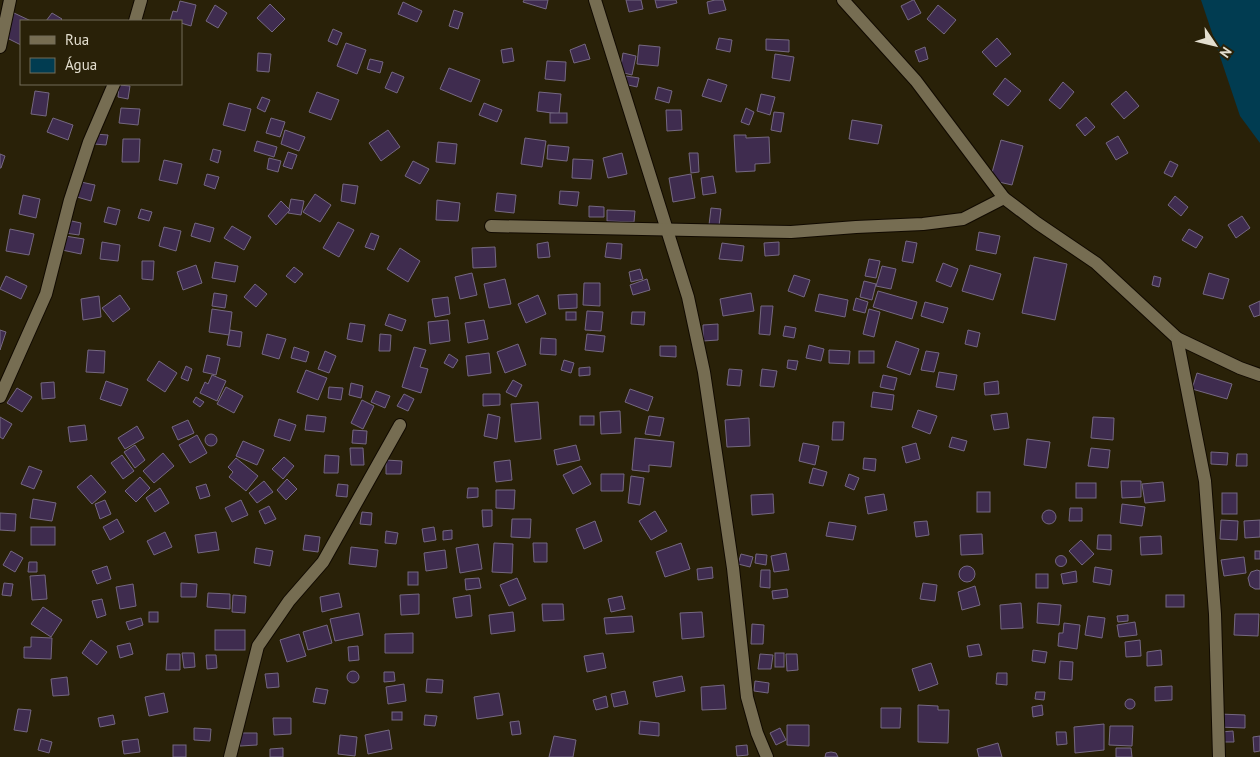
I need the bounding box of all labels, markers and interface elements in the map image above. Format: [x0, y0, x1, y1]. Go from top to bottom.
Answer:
legend [20, 20, 182, 85]
north arrow [1190, 20, 1240, 70]
text: Rua [65, 30, 89, 49]
text: N [1216, 44, 1236, 61]
text: Água [65, 55, 97, 74]

